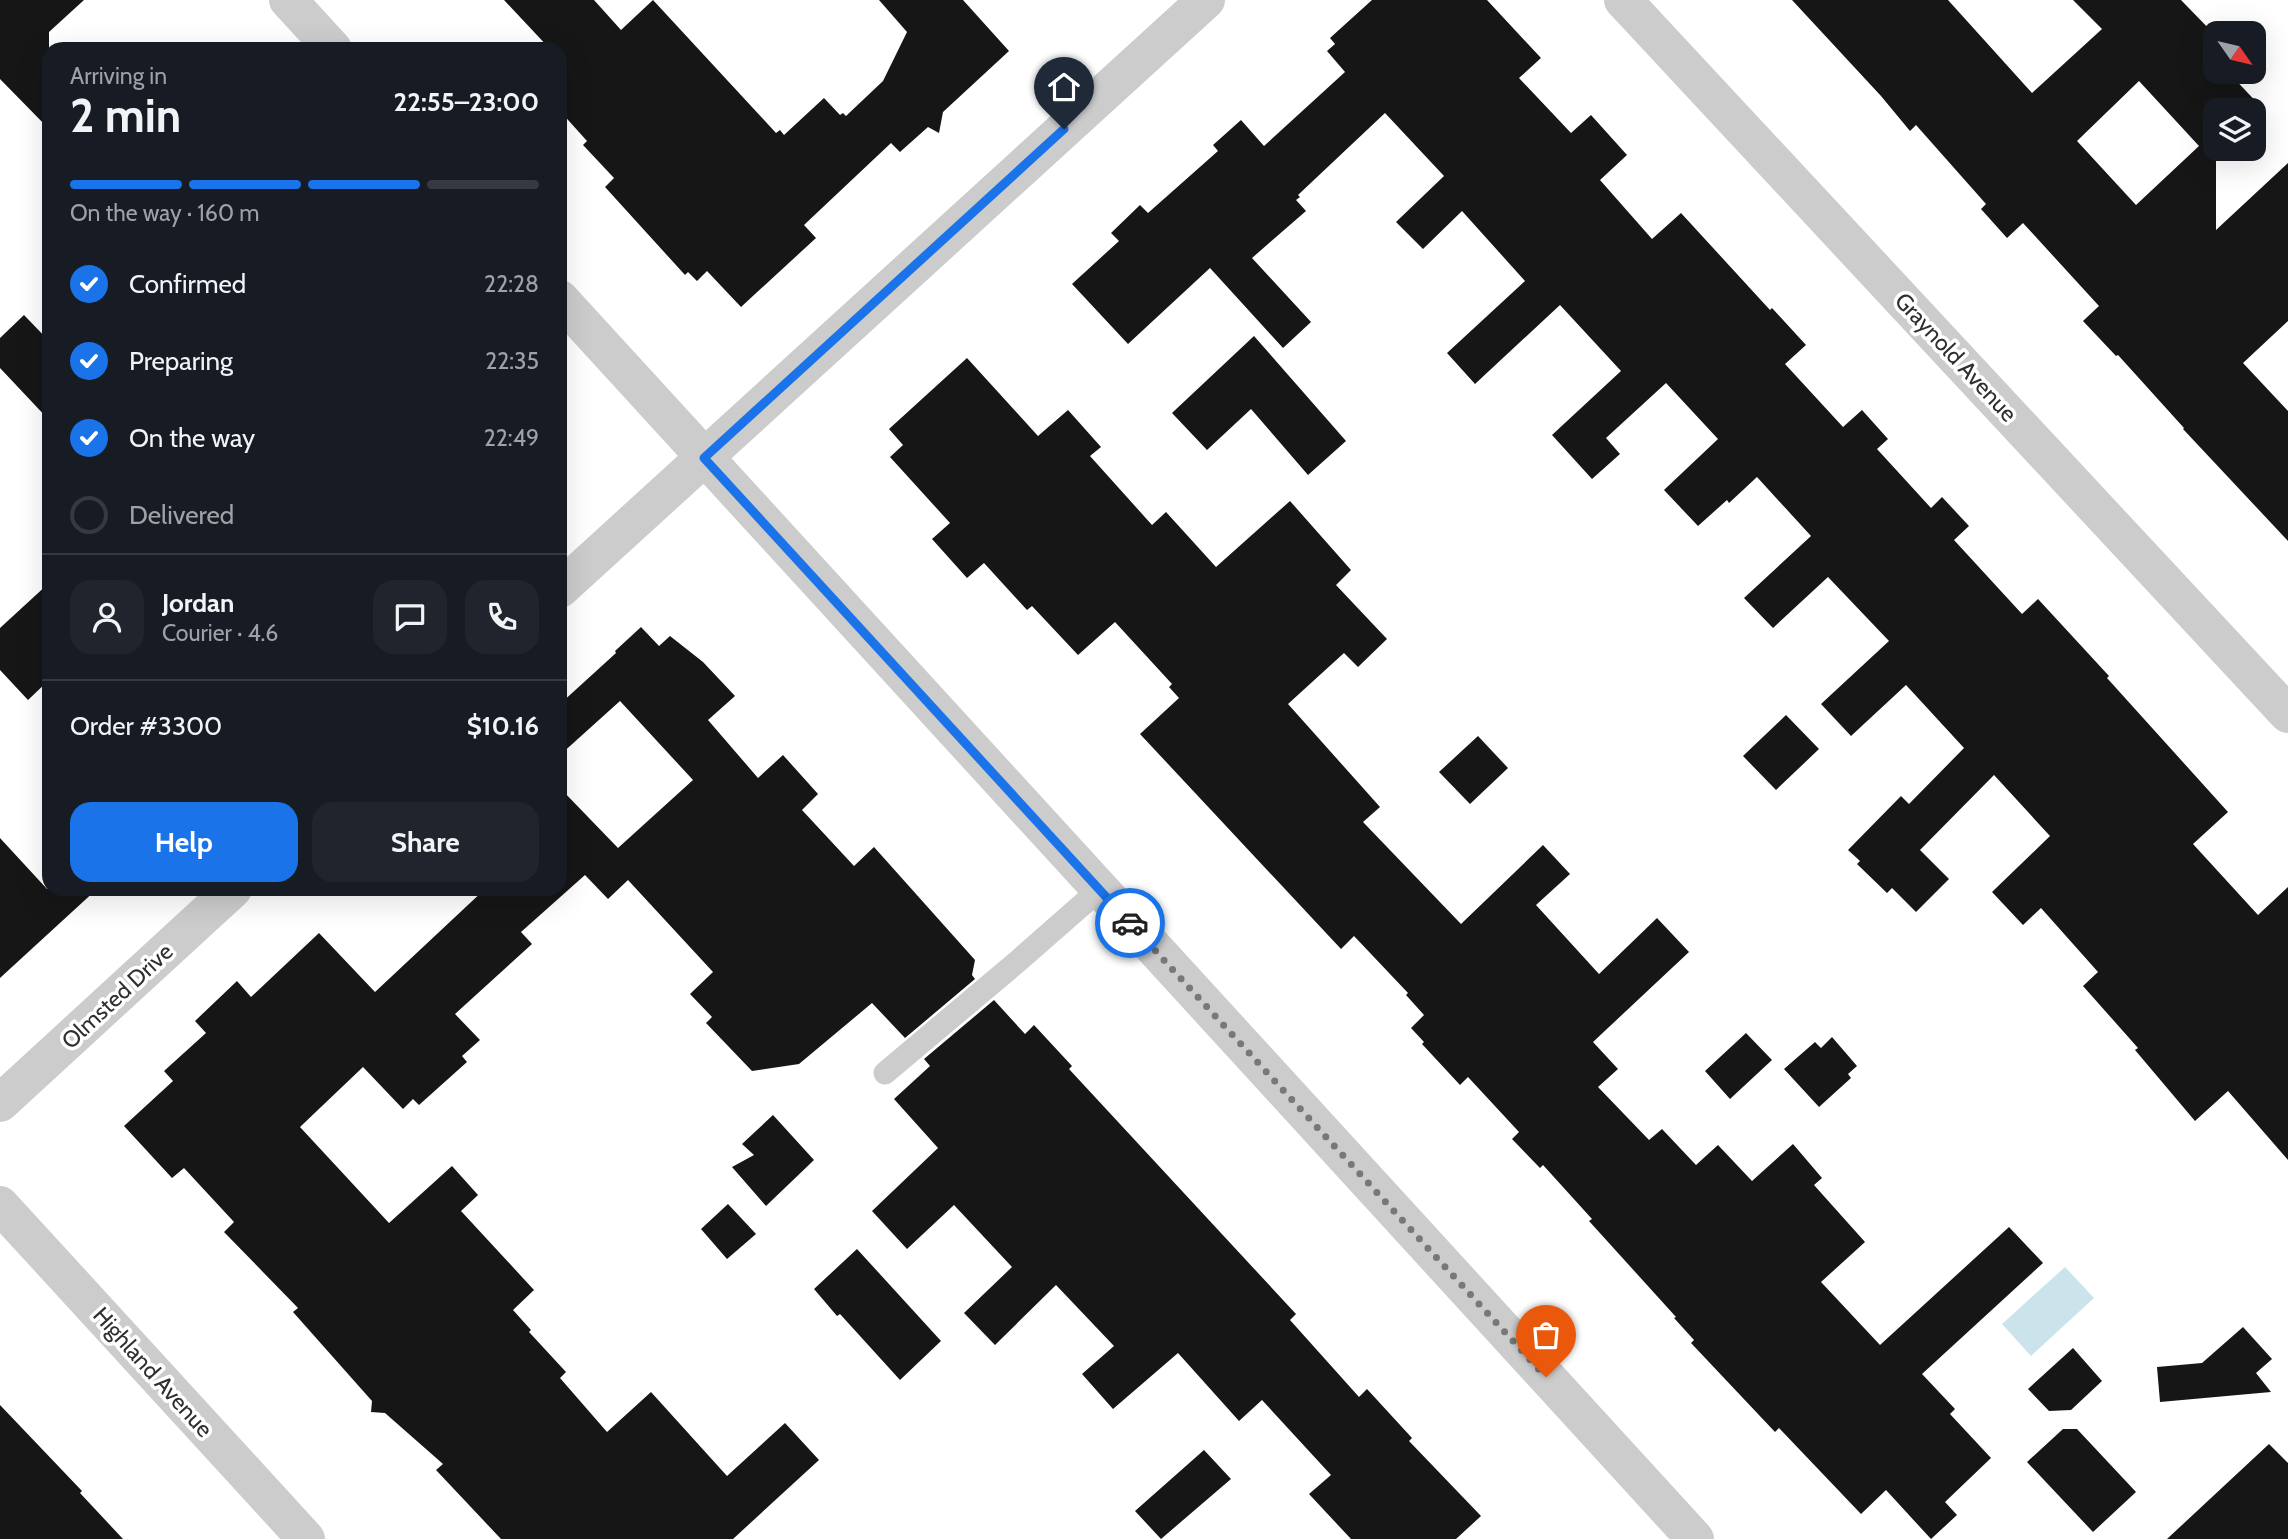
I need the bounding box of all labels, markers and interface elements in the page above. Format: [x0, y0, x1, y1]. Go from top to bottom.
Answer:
north arrow [2203, 21, 2266, 84]
map controls [2203, 21, 2266, 161]
pin [1034, 57, 1094, 129]
text: Arriving in [70, 62, 167, 90]
icon: home [1045, 68, 1083, 106]
text: 22:55–23:00 [393, 86, 539, 118]
text: 2 min [70, 88, 181, 144]
button: layers [2203, 98, 2266, 161]
text: On the way · 160 m [70, 199, 259, 227]
icon: check [70, 265, 108, 303]
text: Confirmed [129, 268, 246, 300]
text: 22:28 [484, 270, 539, 298]
street label: Graynold Avenue [1889, 287, 2023, 428]
icon: check [70, 342, 108, 380]
text: Preparing [129, 345, 233, 377]
text: 22:35 [485, 347, 539, 375]
icon: check [70, 419, 108, 457]
text: On the way [129, 422, 255, 454]
text: 22:49 [484, 424, 539, 452]
text: Delivered [129, 499, 234, 531]
button: person [70, 580, 144, 654]
button: chat [373, 580, 447, 654]
button: phone [465, 580, 539, 654]
text: Jordan [162, 587, 234, 619]
text: Courier · 4.6 [162, 619, 278, 647]
text: Order #3300 [70, 710, 222, 742]
text: $10.16 [467, 710, 539, 742]
button: Help [70, 802, 298, 882]
button: Share [312, 802, 539, 882]
courier [1095, 888, 1165, 958]
icon: car [1111, 904, 1149, 942]
street label: Olmsted Drive [56, 937, 179, 1055]
street label: Highland Avenue [87, 1301, 219, 1443]
pin [1516, 1305, 1576, 1377]
icon: bag [1527, 1316, 1565, 1354]

